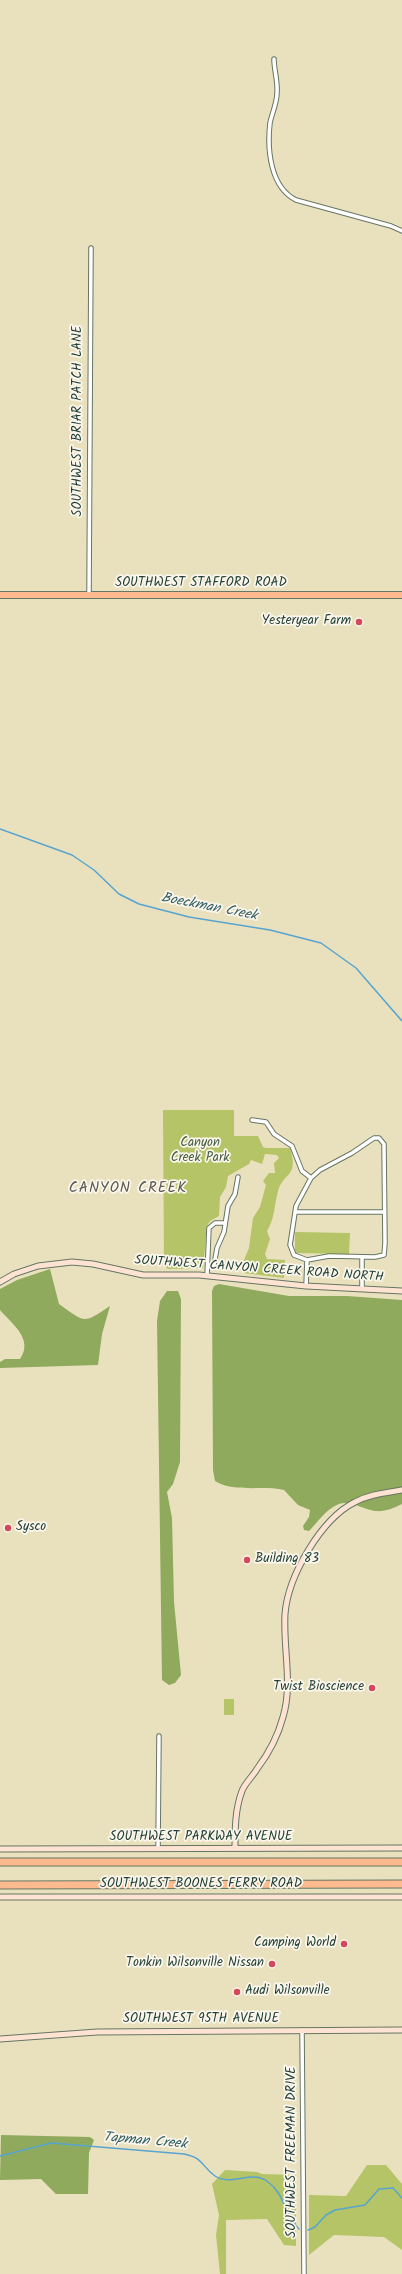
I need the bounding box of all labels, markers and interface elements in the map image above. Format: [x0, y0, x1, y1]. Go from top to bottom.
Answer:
street label: SOUTHWEST BRIAR PATCH LANE [71, 326, 87, 516]
street label: SOUTHWEST STAFFORD ROAD [115, 576, 287, 592]
place label: Yesteryear Farm [262, 614, 351, 630]
marker: Yesteryear Farm [354, 617, 364, 627]
water label: Boeckman Creek [160, 890, 258, 926]
park label: Canyon Creek Park [171, 1136, 229, 1167]
district label: CANYON CREEK [69, 1180, 187, 1198]
street label: SOUTHWEST CANYON CREEK ROAD NORTH [134, 1254, 384, 1286]
place label: Sysco [16, 1520, 46, 1536]
marker: Sysco [3, 1523, 13, 1533]
place label: Building 83 [255, 1552, 319, 1568]
marker: Building 83 [242, 1555, 252, 1565]
place label: Twist Bioscience [273, 1680, 364, 1696]
marker: Twist Bioscience [367, 1683, 377, 1693]
street label: SOUTHWEST PARKWAY AVENUE [110, 1830, 292, 1846]
street label: SOUTHWEST BOONES FERRY ROAD [100, 1877, 302, 1893]
place label: Camping World [254, 1936, 336, 1952]
marker: Camping World [339, 1939, 349, 1949]
place label: Tonkin Wilsonville Nissan [126, 1956, 264, 1972]
marker: Tonkin Wilsonville Nissan [267, 1959, 277, 1969]
place label: Audi Wilsonville [245, 1984, 330, 2000]
marker: Audi Wilsonville [232, 1987, 242, 1997]
street label: SOUTHWEST 95TH AVENUE [123, 2012, 279, 2028]
street label: SOUTHWEST FREEMAN DRIVE [285, 2066, 301, 2238]
water label: Tapman Creek [103, 2130, 187, 2154]

